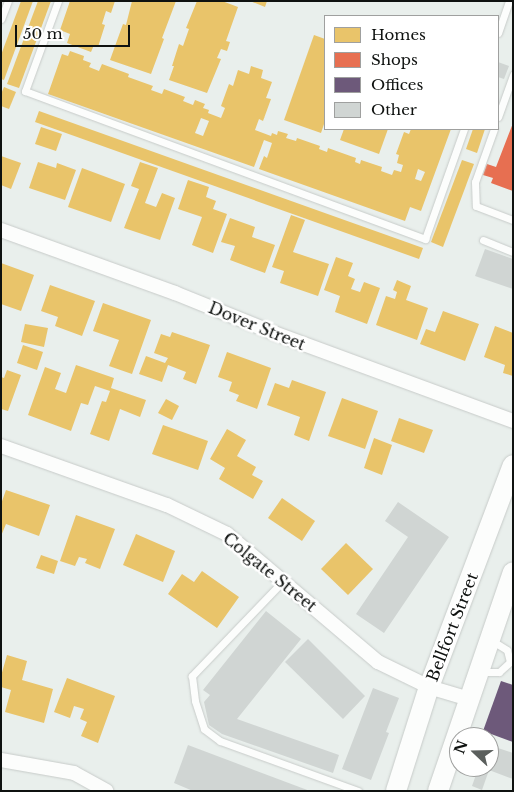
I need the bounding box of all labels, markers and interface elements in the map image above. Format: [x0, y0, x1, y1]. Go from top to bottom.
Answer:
scale bar [18, 15, 132, 47]
legend [324, 15, 499, 130]
text: 50 m [23, 24, 63, 43]
text: Homes [371, 25, 426, 44]
text: Shops [371, 50, 418, 69]
text: Offices [371, 75, 423, 94]
text: Other [371, 100, 417, 119]
street label: Dover Street [206, 298, 308, 354]
street label: Colgate Street [219, 528, 321, 616]
street label: Bellfort Street [422, 570, 482, 684]
north arrow [449, 727, 499, 777]
text: N [450, 738, 472, 756]

